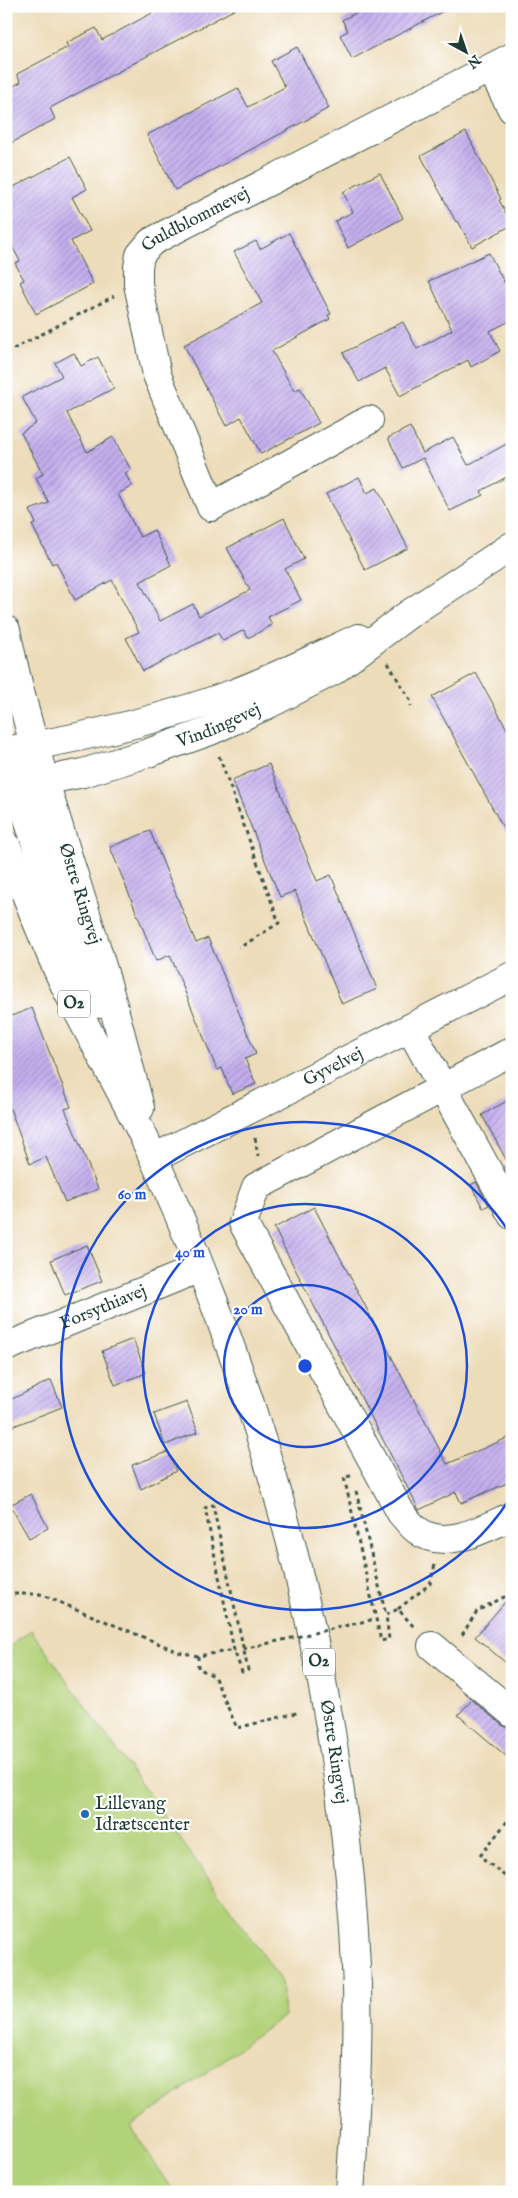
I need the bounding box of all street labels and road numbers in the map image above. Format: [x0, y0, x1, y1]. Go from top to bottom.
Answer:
street label: Guldblommevej [136, 182, 253, 257]
street label: Vindingevej [173, 698, 264, 754]
street label: Østre Ringvej [53, 840, 106, 947]
road number: O2 [58, 991, 90, 1018]
street label: Gyvelvej [299, 1042, 367, 1092]
street label: Forsythiavej [57, 1280, 150, 1335]
road number: O2 [303, 1648, 335, 1675]
street label: Østre Ringvej [314, 1698, 353, 1805]

